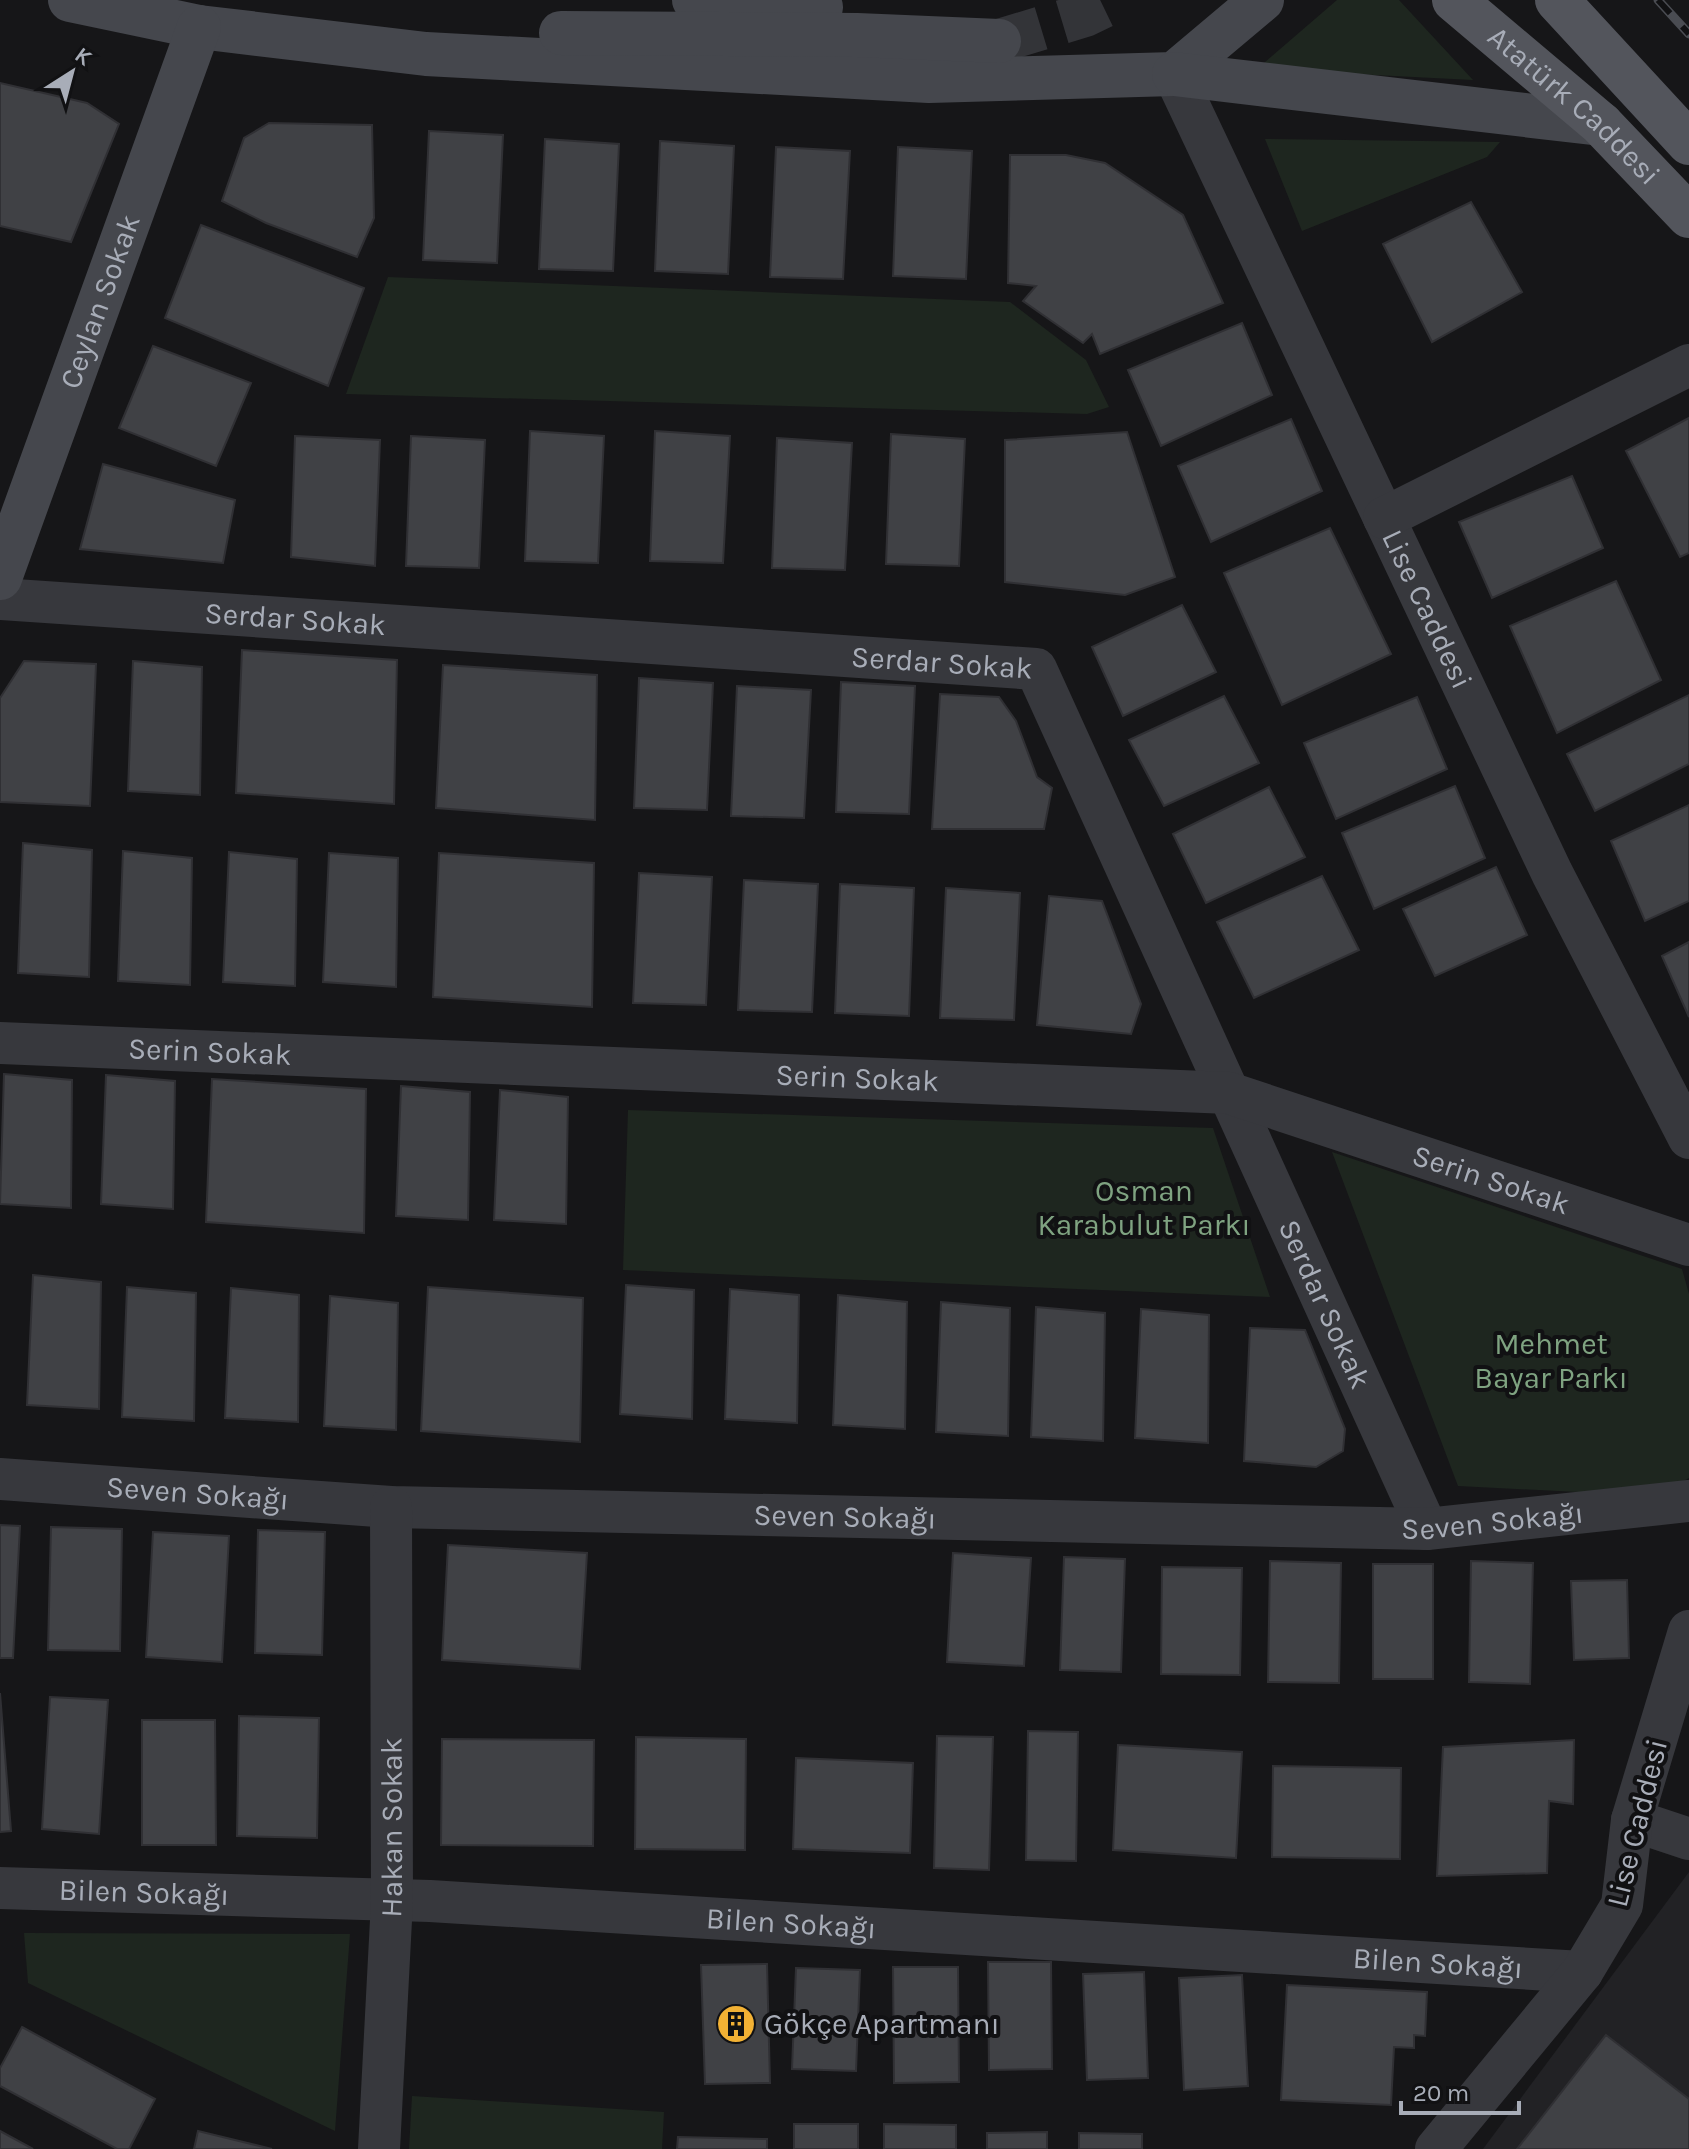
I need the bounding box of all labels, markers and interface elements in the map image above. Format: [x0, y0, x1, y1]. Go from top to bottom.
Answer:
street label: Atatürk Caddesi [1481, 18, 1668, 193]
north arrow [32, 32, 112, 112]
text: K [70, 42, 97, 72]
street label: Ceylan Sokak [52, 209, 148, 394]
street label: Lise Caddesi [1374, 524, 1480, 695]
street label: Serdar Sokak [204, 595, 387, 643]
street label: Serdar Sokak [850, 639, 1034, 687]
street label: Serin Sokak [127, 1030, 292, 1073]
street label: Serin Sokak [775, 1057, 940, 1099]
street label: Serin Sokak [1408, 1137, 1574, 1222]
park label: Osman Karabulut Parkı [1038, 1173, 1250, 1243]
street label: Serdar Sokak [1271, 1214, 1379, 1394]
park label: Mehmet Bayar Parkı [1474, 1326, 1628, 1396]
street label: Seven Sokağı [105, 1469, 290, 1518]
street label: Seven Sokağı [1401, 1494, 1585, 1548]
street label: Seven Sokağı [753, 1497, 937, 1537]
street label: Lise Caddesi [1599, 1735, 1675, 1911]
street label: Hakan Sokak [373, 1737, 410, 1918]
street label: Bilen Sokağı [58, 1872, 230, 1913]
street label: Bilen Sokağı [705, 1900, 877, 1946]
street label: Bilen Sokağı [1352, 1940, 1524, 1986]
building icon: Gökçe Apartmanı [715, 2003, 757, 2045]
place label: Gökçe Apartmanı [764, 2006, 1000, 2042]
scale bar [1401, 2065, 1519, 2115]
text: 20 m [1413, 2079, 1469, 2107]

